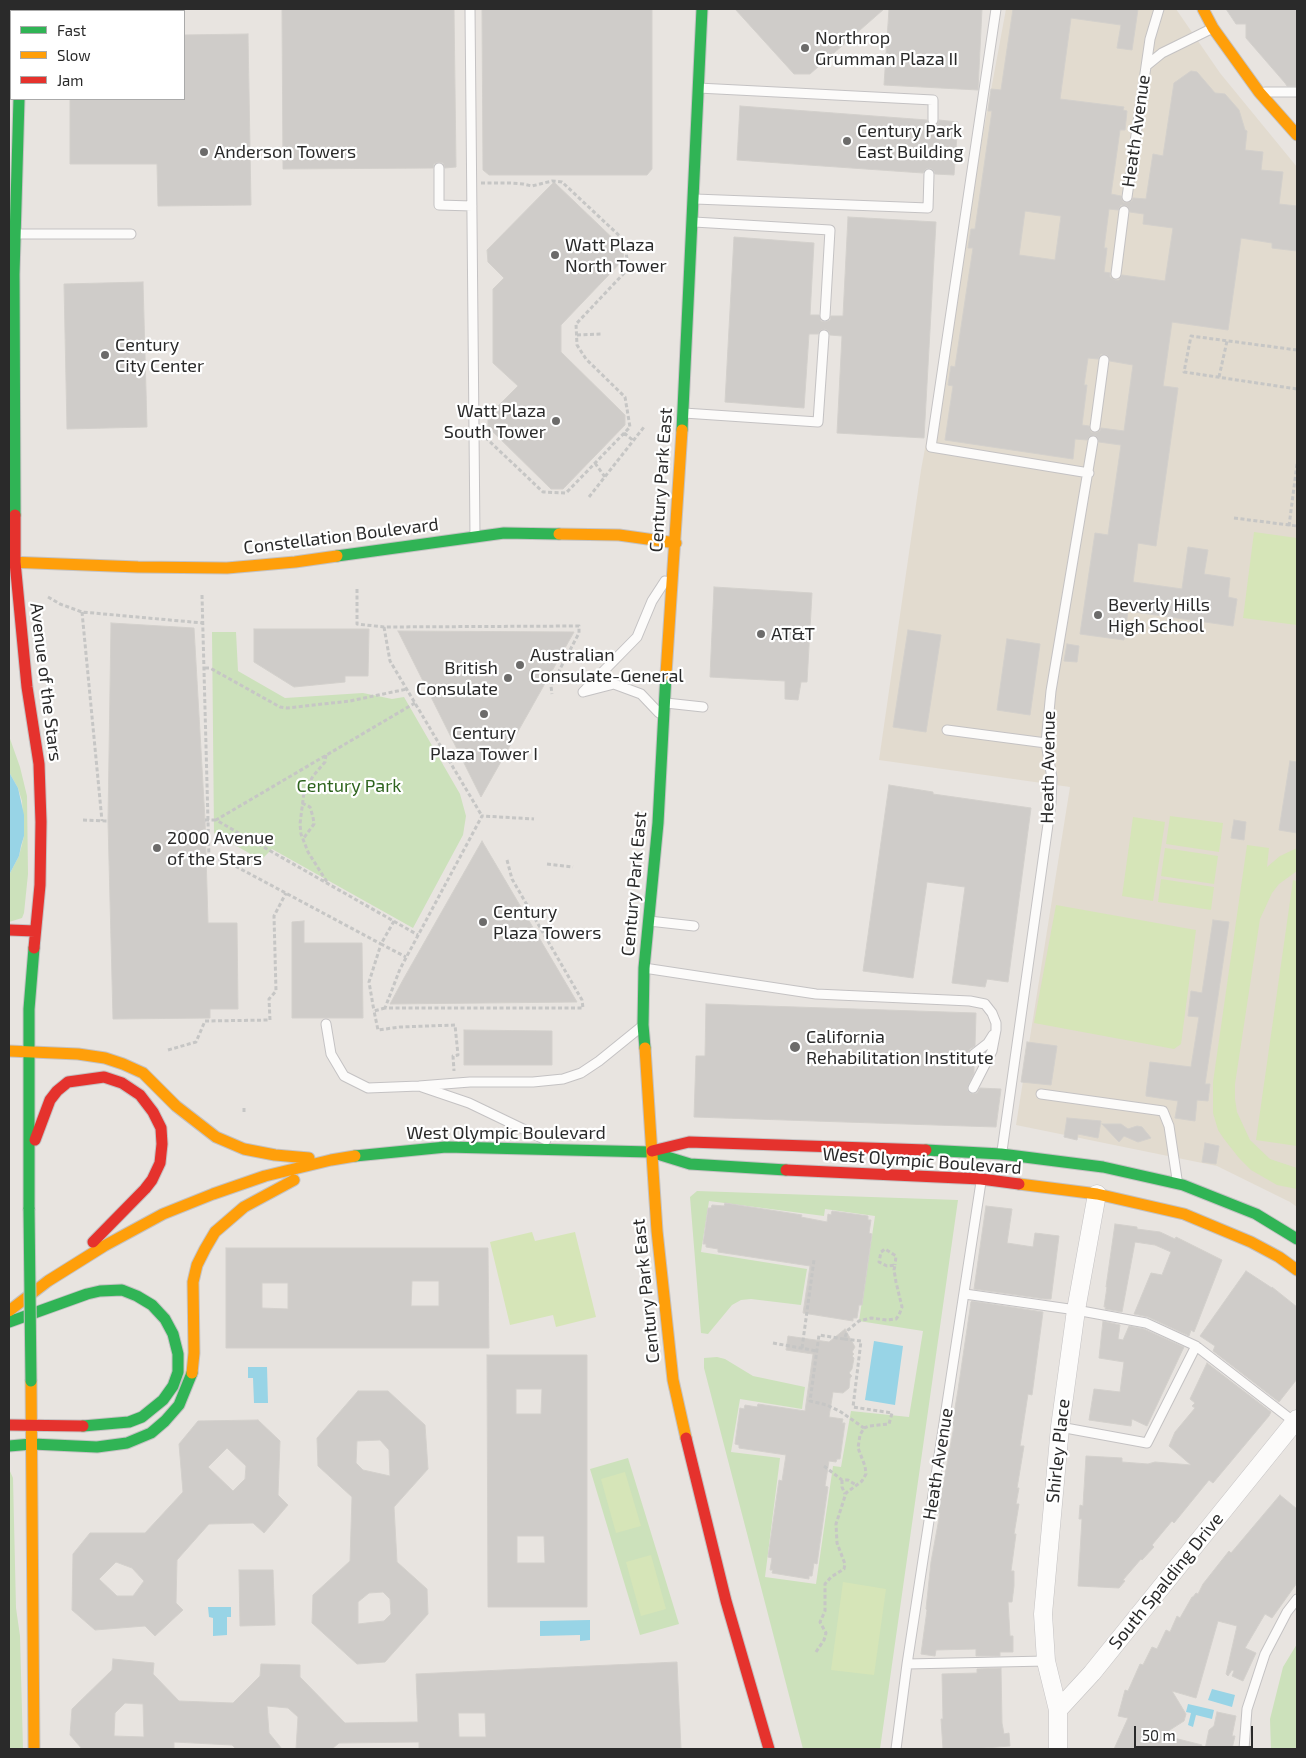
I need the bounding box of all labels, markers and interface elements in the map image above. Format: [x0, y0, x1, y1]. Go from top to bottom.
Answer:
legend [10, 10, 185, 100]
text: Fast [57, 21, 86, 39]
place label: Northrop Grumman Plaza II [815, 27, 958, 70]
marker: Northrop Grumman Plaza II [799, 42, 811, 54]
text: Slow [57, 46, 91, 64]
text: Jam [57, 71, 83, 89]
street label: Heath Avenue [1117, 73, 1155, 189]
place label: Century Park East Building [857, 120, 963, 162]
marker: Century Park East Building [841, 135, 853, 147]
place label: Anderson Towers [214, 141, 356, 163]
marker: Anderson Towers [198, 146, 210, 158]
place label: Watt Plaza North Tower [565, 234, 667, 276]
marker: Watt Plaza North Tower [549, 249, 561, 261]
place label: Century City Center [115, 334, 204, 376]
marker: Century City Center [99, 349, 111, 361]
place label: Watt Plaza South Tower [444, 400, 546, 442]
street label: Century Park East [645, 407, 677, 553]
marker: Watt Plaza South Tower [550, 415, 562, 427]
street label: Constellation Boulevard [242, 513, 440, 559]
place label: Beverly Hills High School [1108, 594, 1210, 636]
street label: Avenue of the Stars [26, 602, 66, 762]
marker: Beverly Hills High School [1092, 609, 1104, 621]
place label: AT&T [771, 623, 815, 645]
marker: AT&T [755, 628, 767, 640]
place label: Australian Consulate-General [530, 644, 684, 686]
place label: British Consulate [416, 657, 498, 700]
marker: Australian Consulate-General [514, 659, 526, 671]
marker: British Consulate [502, 672, 514, 684]
marker: Century Plaza Tower I [478, 708, 490, 720]
street label: Heath Avenue [1036, 710, 1060, 824]
place label: Century Plaza Tower I [430, 722, 538, 764]
park label: Century Park [296, 775, 402, 797]
street label: Century Park East [617, 811, 651, 957]
place label: 2000 Avenue of the Stars [167, 827, 274, 870]
marker: 2000 Avenue of the Stars [151, 842, 163, 854]
place label: Century Plaza Towers [493, 901, 601, 944]
marker: Century Plaza Towers [477, 916, 489, 928]
place label: California Rehabilitation Institute [806, 1026, 994, 1068]
marker: California Rehabilitation Institute [788, 1040, 802, 1054]
street label: West Olympic Boulevard [406, 1122, 606, 1144]
street label: West Olympic Boulevard [822, 1143, 1022, 1179]
street label: Century Park East [628, 1218, 664, 1364]
street label: Shirley Place [1042, 1398, 1074, 1504]
street label: Heath Avenue [918, 1406, 958, 1522]
street label: South Spalding Drive [1104, 1508, 1228, 1654]
scale bar [1136, 1716, 1255, 1748]
text: 50 m [1142, 1726, 1176, 1744]

